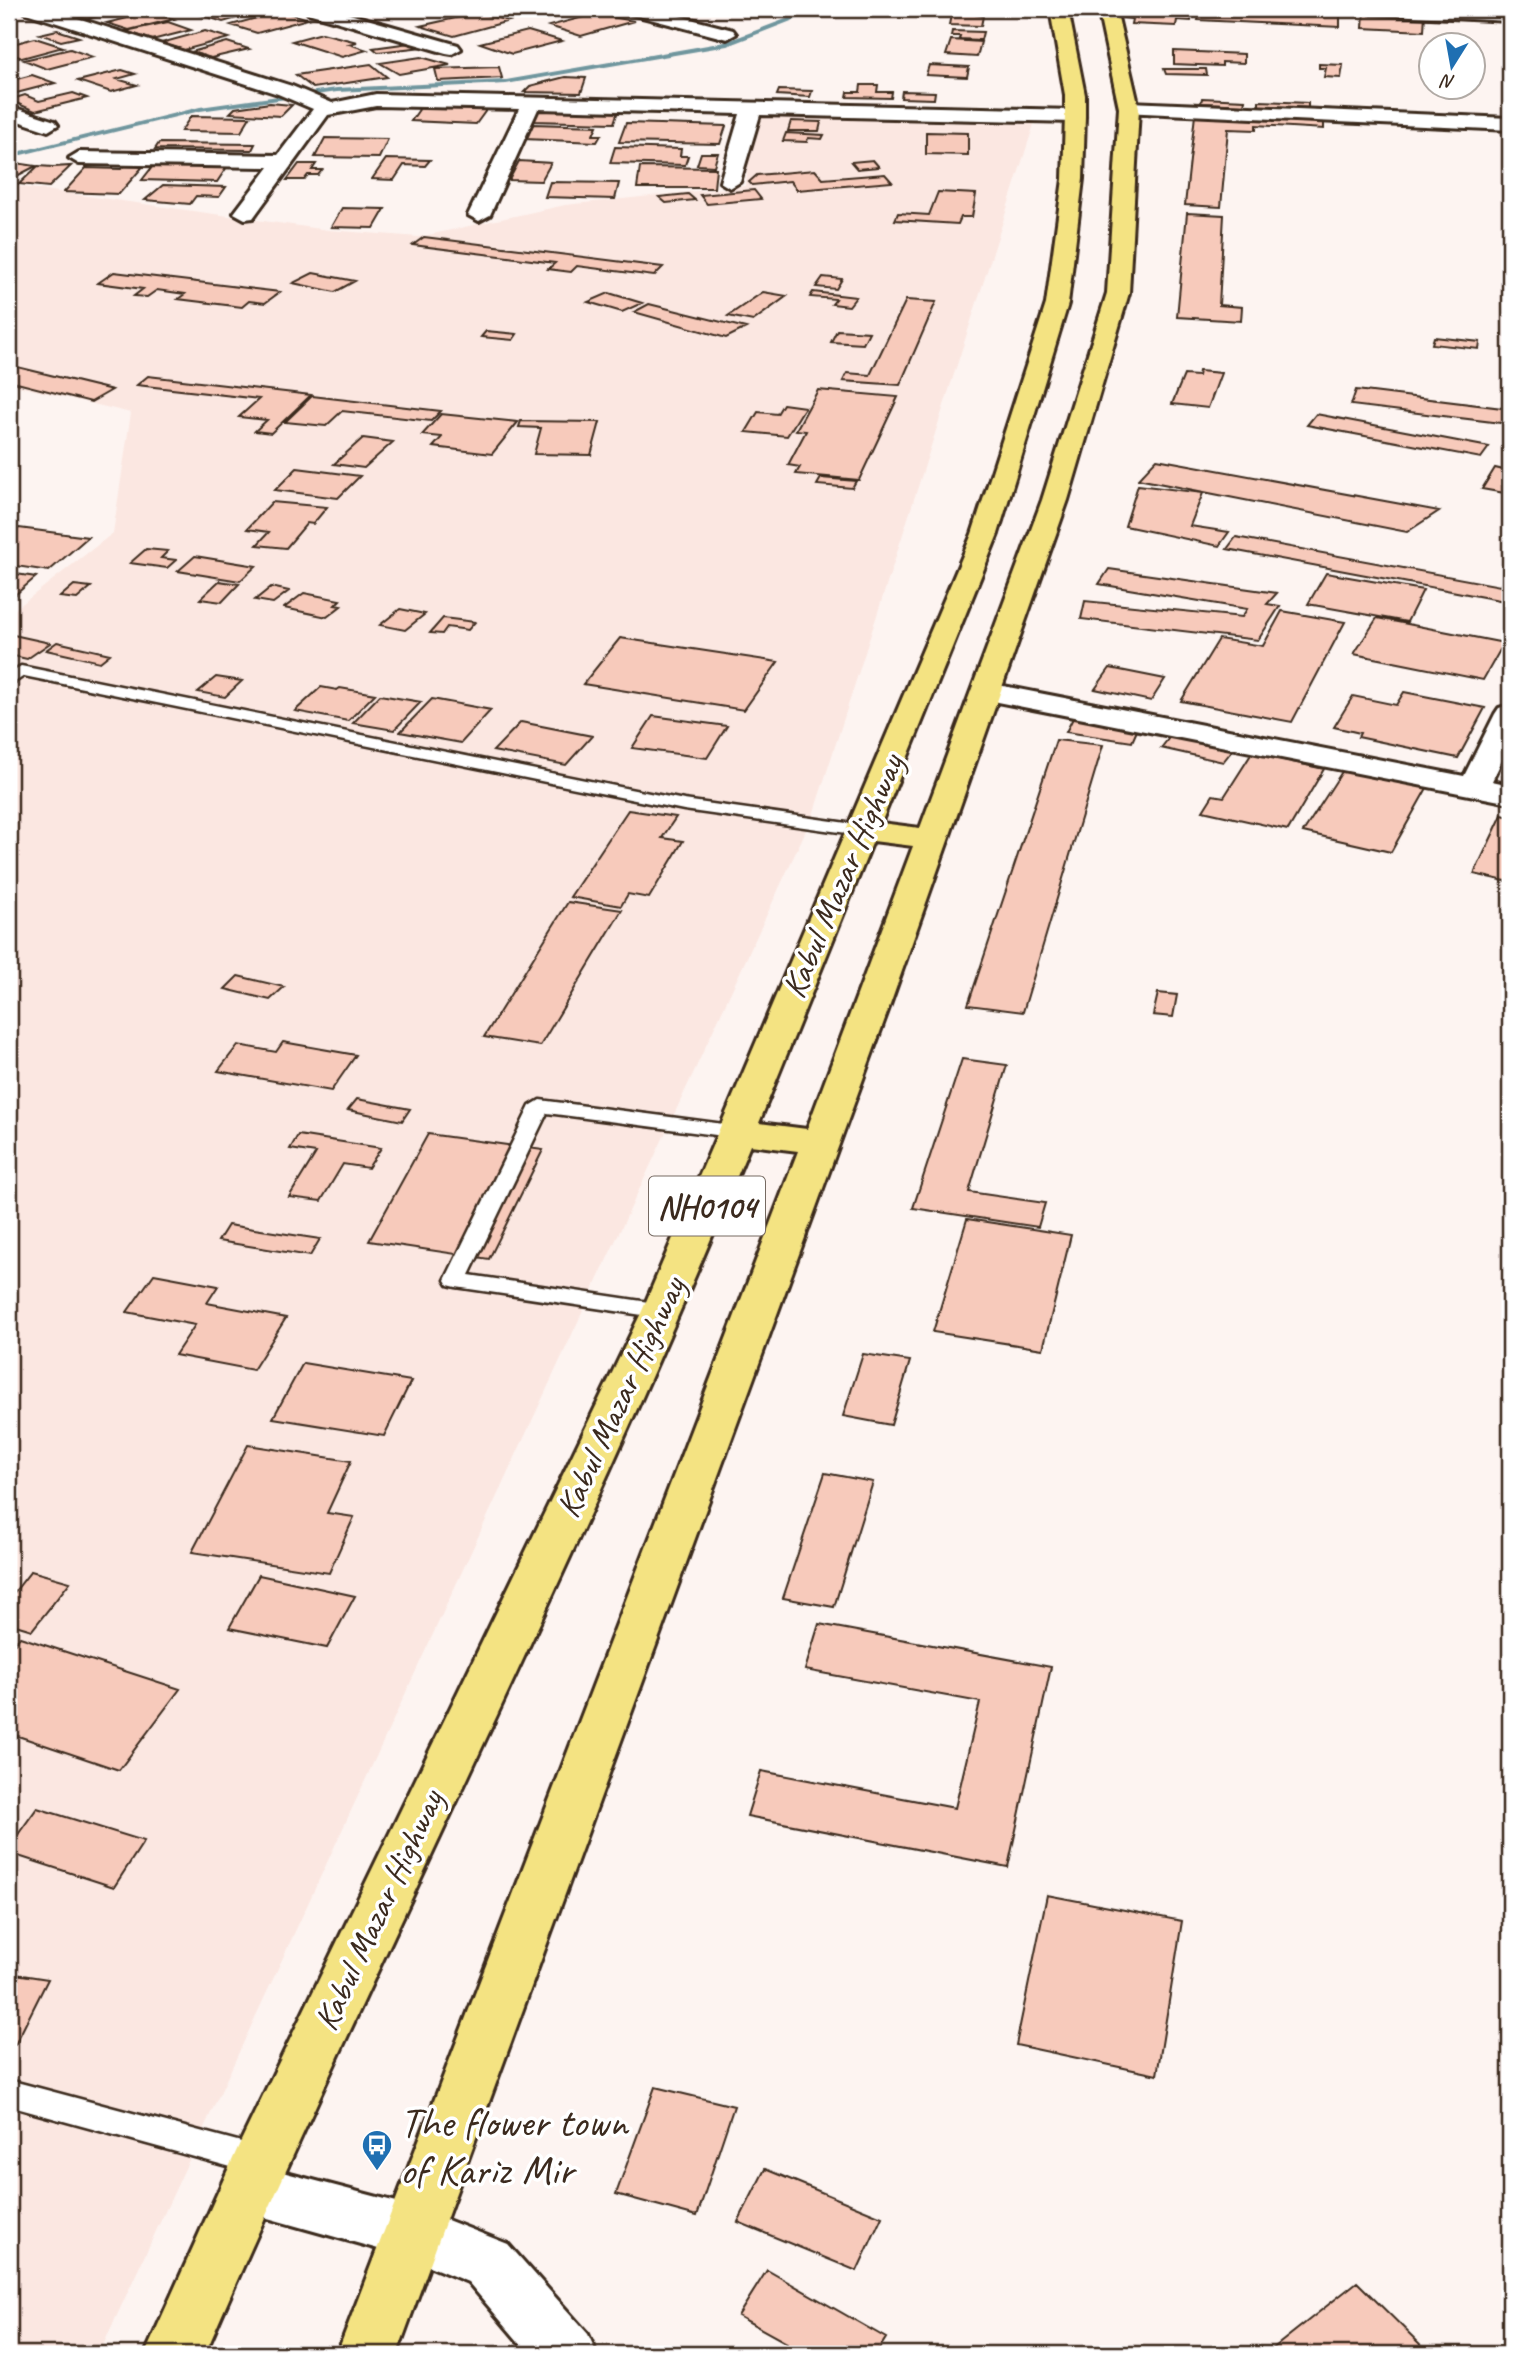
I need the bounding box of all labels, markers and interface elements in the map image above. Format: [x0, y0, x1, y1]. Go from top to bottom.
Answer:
north arrow [1418, 32, 1488, 102]
text: N [1438, 68, 1457, 95]
street label: Kabul Mazar Highway [771, 746, 915, 1005]
road number: NH0104 [649, 1176, 765, 1236]
street label: Kabul Mazar Highway [545, 1268, 697, 1524]
street label: Kabul Mazar Highway [303, 1781, 455, 2037]
place label: The flower town of Kariz Mir [400, 2096, 630, 2197]
bus stop icon: The flower town of Kariz Mir [360, 2128, 394, 2172]

